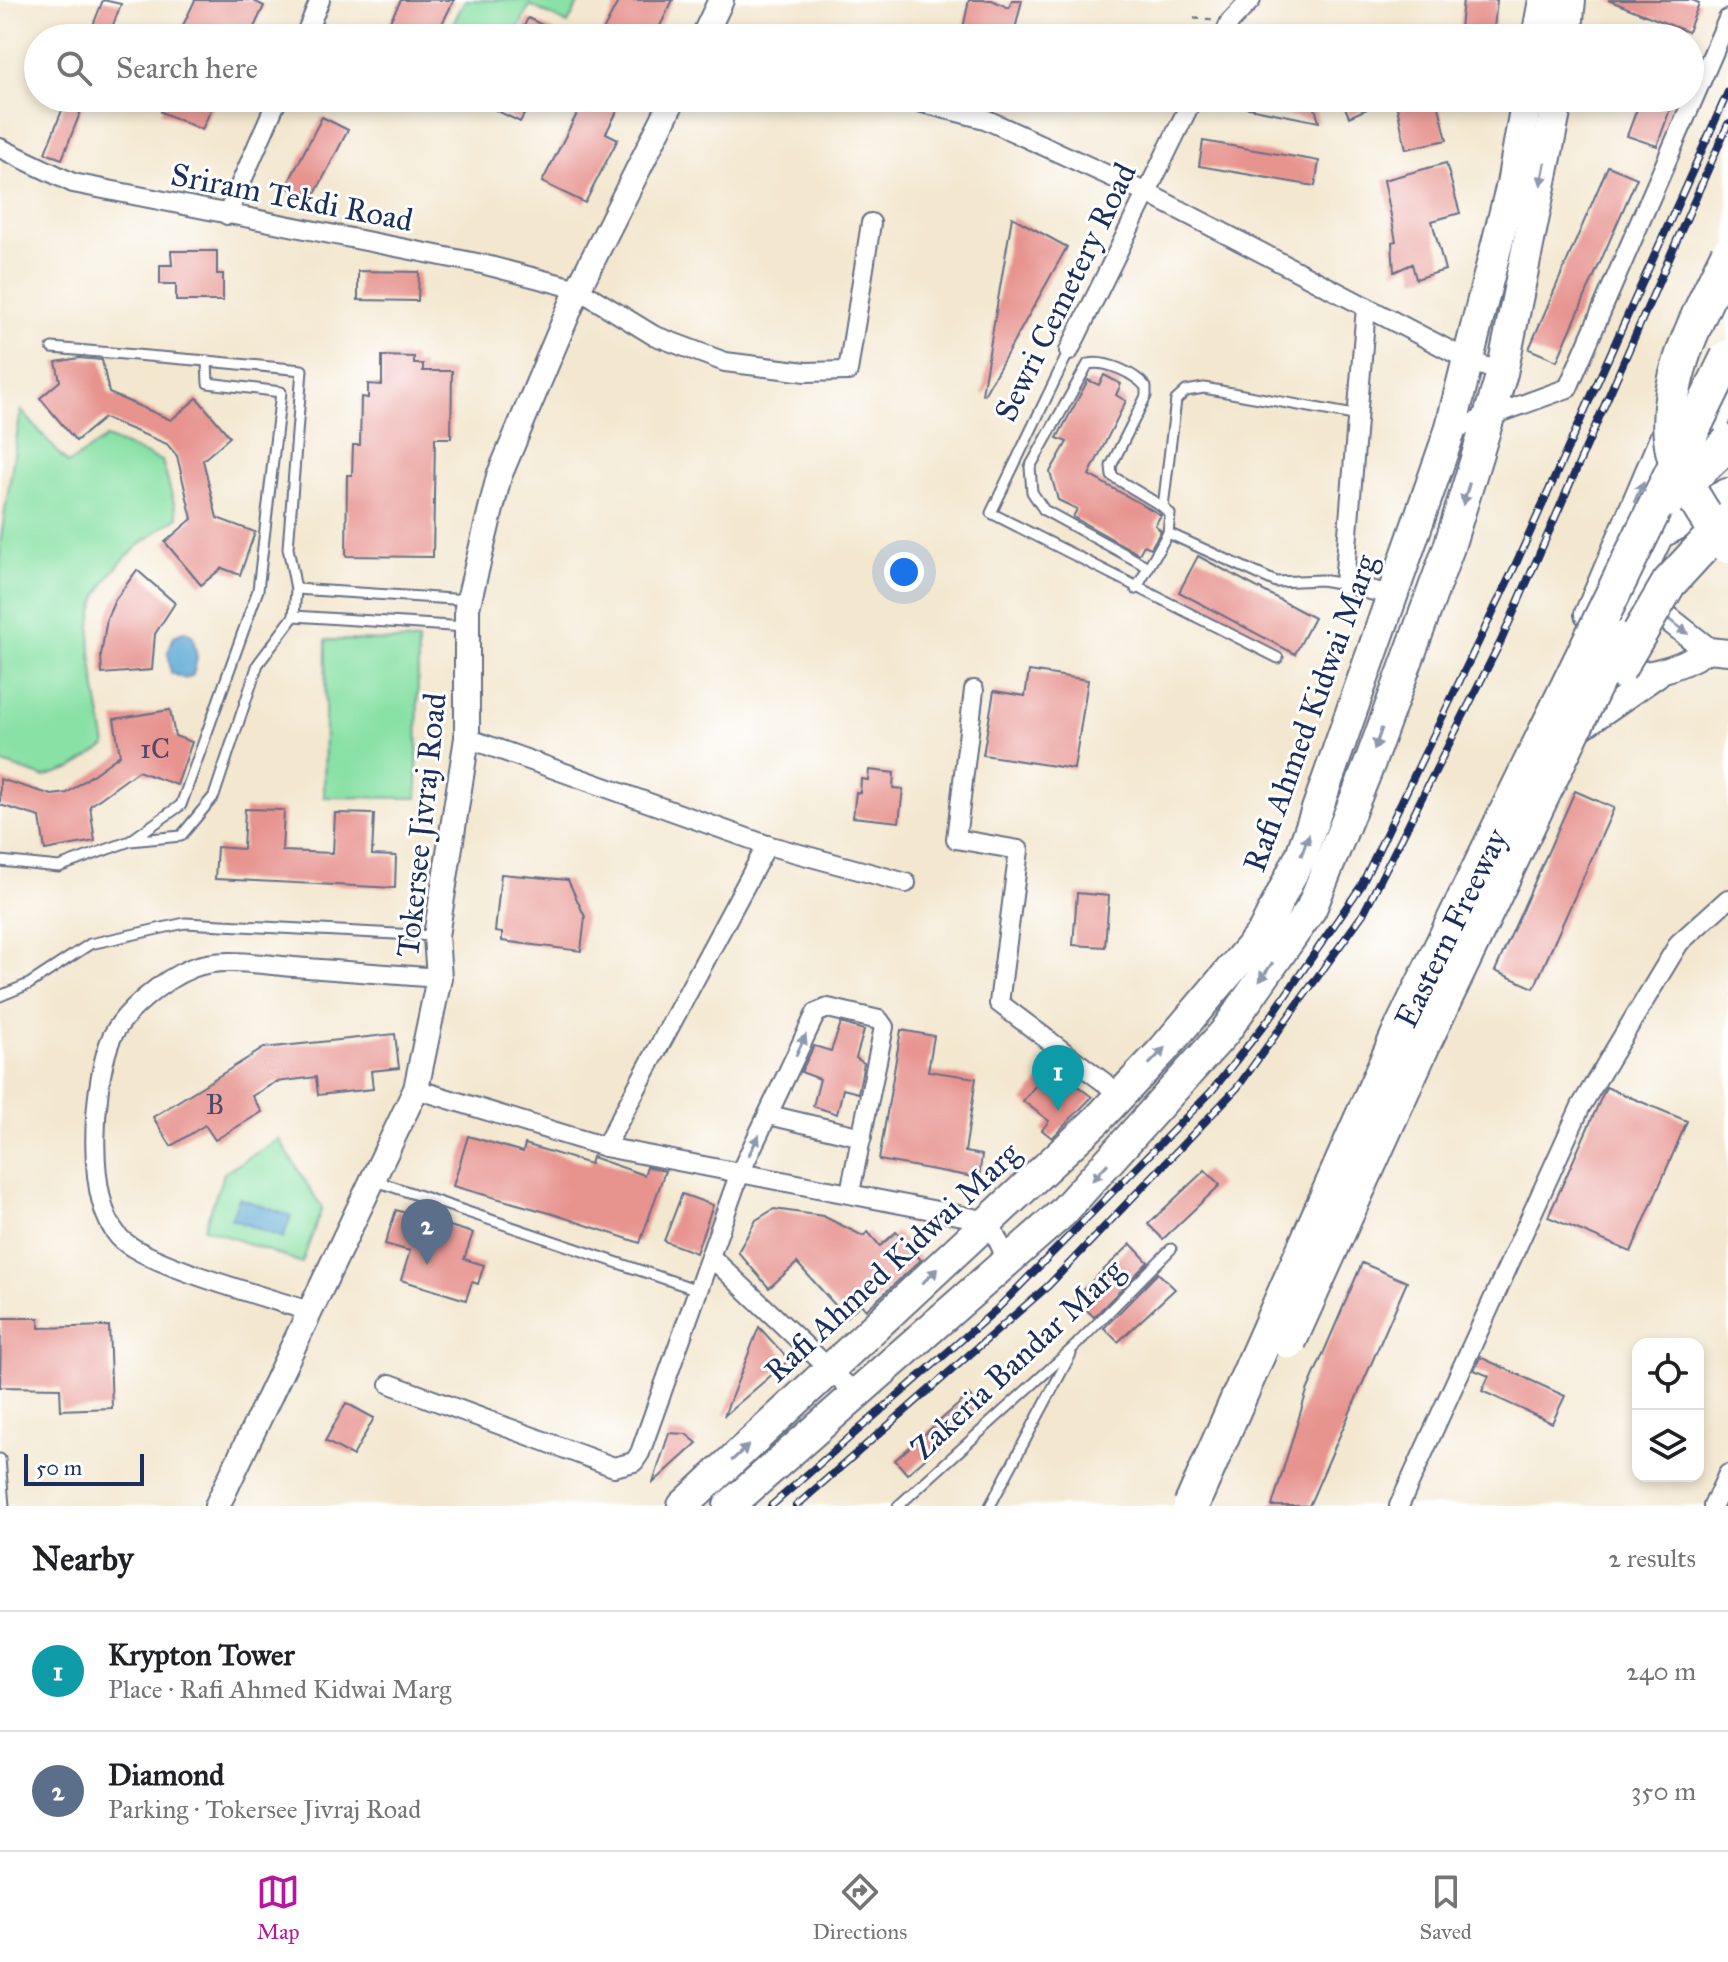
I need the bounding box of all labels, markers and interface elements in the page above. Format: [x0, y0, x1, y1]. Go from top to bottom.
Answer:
search box [24, 24, 1704, 112]
icon: search [52, 46, 96, 90]
text: Search here [116, 50, 258, 86]
street label: Sriram Tekdi Road [168, 155, 416, 240]
street label: Sewri Cemetery Road [986, 157, 1145, 428]
one-way arrow [1536, 162, 1548, 187]
one-way arrow [1632, 480, 1645, 503]
one-way arrow [1459, 483, 1471, 507]
street label: Rafi Ahmed Kidwai Marg [1235, 548, 1386, 877]
your location [884, 552, 924, 592]
one-way arrow [1669, 619, 1689, 635]
street label: Tokersee Jivraj Road [388, 691, 455, 959]
one-way arrow [1372, 727, 1384, 751]
house number: 1C [140, 731, 170, 766]
street label: Eastern Freeway [1386, 821, 1517, 1034]
one-way arrow [1299, 833, 1311, 857]
one-way arrow [1259, 962, 1274, 983]
one-way arrow [794, 1033, 808, 1056]
pin: 1 [1032, 1045, 1084, 1111]
one-way arrow [1148, 1047, 1166, 1066]
house number: B [206, 1087, 224, 1122]
one-way arrow [747, 1133, 760, 1156]
street label: Rafi Ahmed Kidwai Marg [757, 1133, 1029, 1391]
one-way arrow [1092, 1162, 1110, 1181]
pin: 2 [401, 1199, 453, 1265]
street label: Zakeria Bandar Marg [903, 1250, 1133, 1468]
one-way arrow [920, 1267, 939, 1286]
map controls [1632, 1338, 1704, 1482]
button: locate [1632, 1338, 1704, 1410]
button: layers [1632, 1410, 1704, 1482]
one-way arrow [730, 1445, 749, 1463]
scale bar [24, 1450, 144, 1486]
text: 50 m [36, 1454, 82, 1481]
text: Nearby [32, 1538, 134, 1579]
text: 2 results [1608, 1542, 1696, 1574]
text: Krypton Tower [108, 1637, 295, 1673]
text: 1 [53, 1655, 63, 1687]
text: 240 m [1626, 1655, 1696, 1687]
text: Place · Rafi Ahmed Kidwai Marg [108, 1673, 451, 1705]
text: Diamond [108, 1757, 224, 1793]
text: 2 [52, 1775, 64, 1807]
text: 350 m [1631, 1775, 1696, 1807]
text: Parking · Tokersee Jivraj Road [108, 1793, 421, 1825]
tab: Map [256, 1870, 300, 1945]
tab: Directions [812, 1870, 907, 1945]
tab: Saved [1420, 1870, 1472, 1945]

